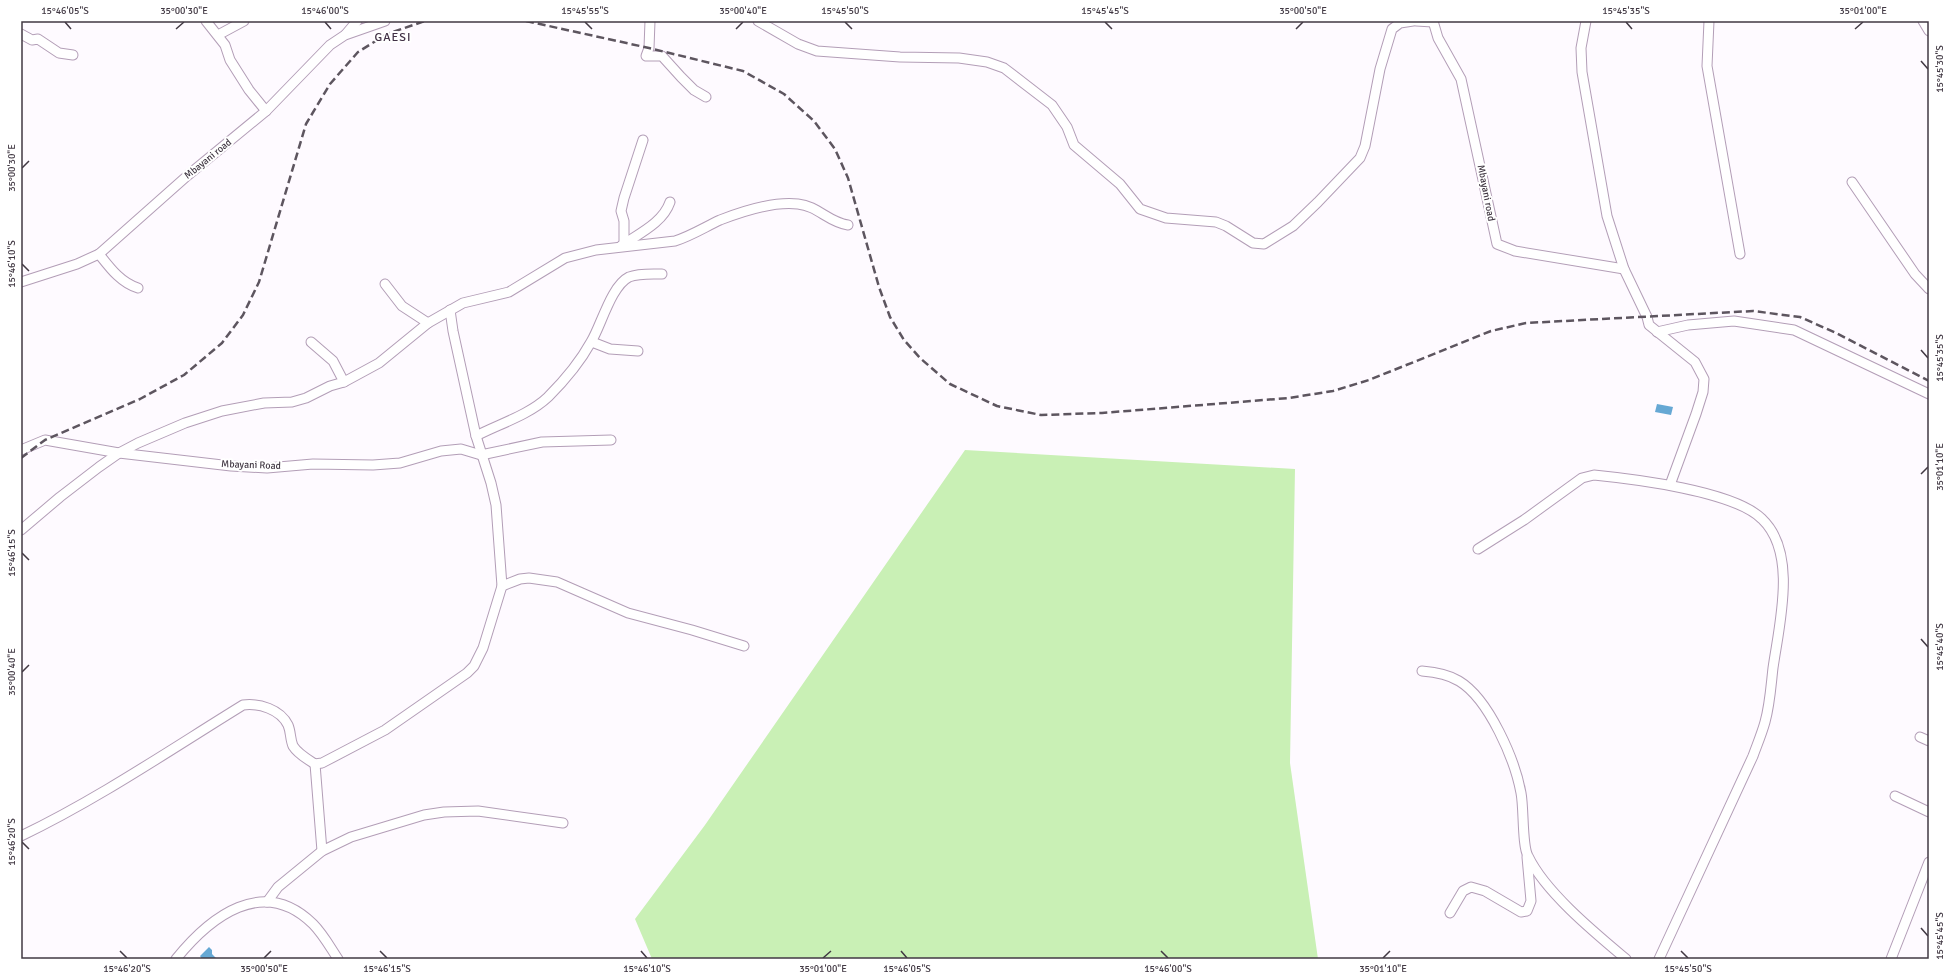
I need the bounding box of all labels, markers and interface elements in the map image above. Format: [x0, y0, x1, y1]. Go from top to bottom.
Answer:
text: 15°46'05"S [41, 5, 89, 17]
text: 35°00'30"E [160, 5, 208, 17]
text: 15°46'00"S [301, 5, 349, 17]
text: 15°45'55"S [561, 5, 609, 17]
text: 35°00'40"E [719, 5, 767, 17]
text: 15°45'50"S [821, 5, 869, 17]
text: 15°45'45"S [1081, 5, 1129, 17]
text: 35°00'50"E [1279, 5, 1327, 17]
text: 15°45'35"S [1602, 5, 1650, 17]
text: 35°01'00"E [1839, 5, 1887, 17]
district label: GAESI [374, 30, 412, 45]
text: 15°45'30"S [1934, 45, 1946, 93]
street label: Mbayani road [182, 136, 234, 182]
text: 35°00'30"E [6, 144, 18, 192]
street label: Mbayani road [1475, 164, 1497, 222]
text: 15°46'10"S [6, 240, 18, 288]
text: 15°45'35"S [1934, 334, 1946, 382]
text: 35°01'10"E [1934, 443, 1946, 491]
street label: Mbayani Road [221, 458, 281, 472]
text: 15°46'15"S [6, 529, 18, 577]
text: 15°45'40"S [1934, 623, 1946, 671]
text: 35°00'40"E [6, 648, 18, 696]
text: 15°46'20"S [6, 818, 18, 866]
text: 15°45'45"S [1934, 912, 1946, 960]
text: 15°46'20"S [103, 963, 151, 975]
text: 35°00'50"E [240, 963, 288, 975]
text: 15°46'15"S [363, 963, 411, 975]
text: 15°46'10"S [623, 963, 671, 975]
text: 35°01'00"E [799, 963, 847, 975]
text: 15°46'05"S [883, 963, 931, 975]
text: 15°46'00"S [1144, 963, 1192, 975]
text: 35°01'10"E [1359, 963, 1407, 975]
text: 15°45'50"S [1664, 963, 1712, 975]

